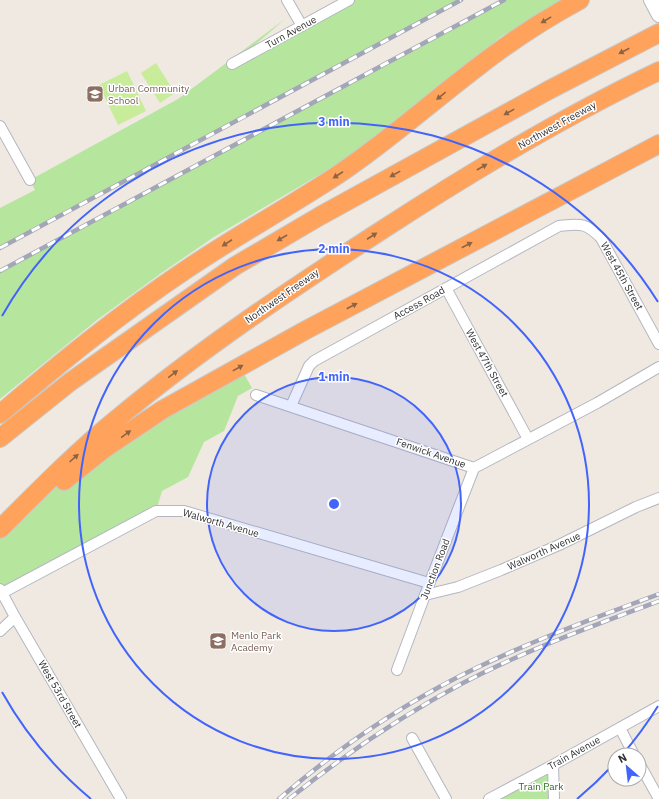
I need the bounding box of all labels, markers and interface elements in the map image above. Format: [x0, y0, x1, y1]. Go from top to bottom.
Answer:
street label: Turn Avenue [263, 12, 319, 51]
one-way arrow [540, 16, 552, 23]
one-way arrow [619, 48, 630, 54]
place label: Urban Community School [108, 82, 189, 107]
school or university icon: Urban Community School [85, 84, 105, 104]
one-way arrow [436, 92, 447, 100]
street label: Northwest Freeway [516, 98, 598, 152]
one-way arrow [503, 108, 515, 115]
text: 3 min [318, 114, 350, 129]
one-way arrow [476, 163, 488, 170]
one-way arrow [333, 171, 343, 179]
one-way arrow [389, 171, 401, 178]
one-way arrow [366, 233, 378, 240]
one-way arrow [276, 235, 288, 242]
one-way arrow [221, 239, 233, 246]
street label: West 45th Street [598, 240, 646, 313]
text: 2 min [318, 241, 350, 256]
one-way arrow [462, 242, 473, 248]
street label: Northwest Freeway [243, 266, 321, 326]
street label: Access Road [391, 284, 447, 322]
one-way arrow [347, 302, 358, 309]
street label: West 47th Street [463, 327, 511, 400]
one-way arrow [232, 364, 244, 371]
text: 1 min [318, 369, 350, 384]
one-way arrow [168, 370, 178, 378]
one-way arrow [121, 430, 132, 438]
street label: Fenwick Avenue [395, 435, 468, 471]
one-way arrow [69, 453, 79, 462]
centre of rings [327, 497, 341, 511]
street label: Walworth Avenue [181, 506, 261, 540]
street label: Walworth Avenue [505, 529, 583, 573]
street label: Junction Road [417, 537, 453, 601]
place label: Menlo Park Academy [231, 629, 282, 654]
school or university icon: Menlo Park Academy [208, 631, 228, 651]
street label: West 53rd Street [35, 658, 85, 731]
street label: Train Avenue [545, 733, 603, 773]
north arrow [607, 747, 647, 787]
text: N [616, 750, 629, 766]
park label: Train Park [518, 780, 564, 793]

